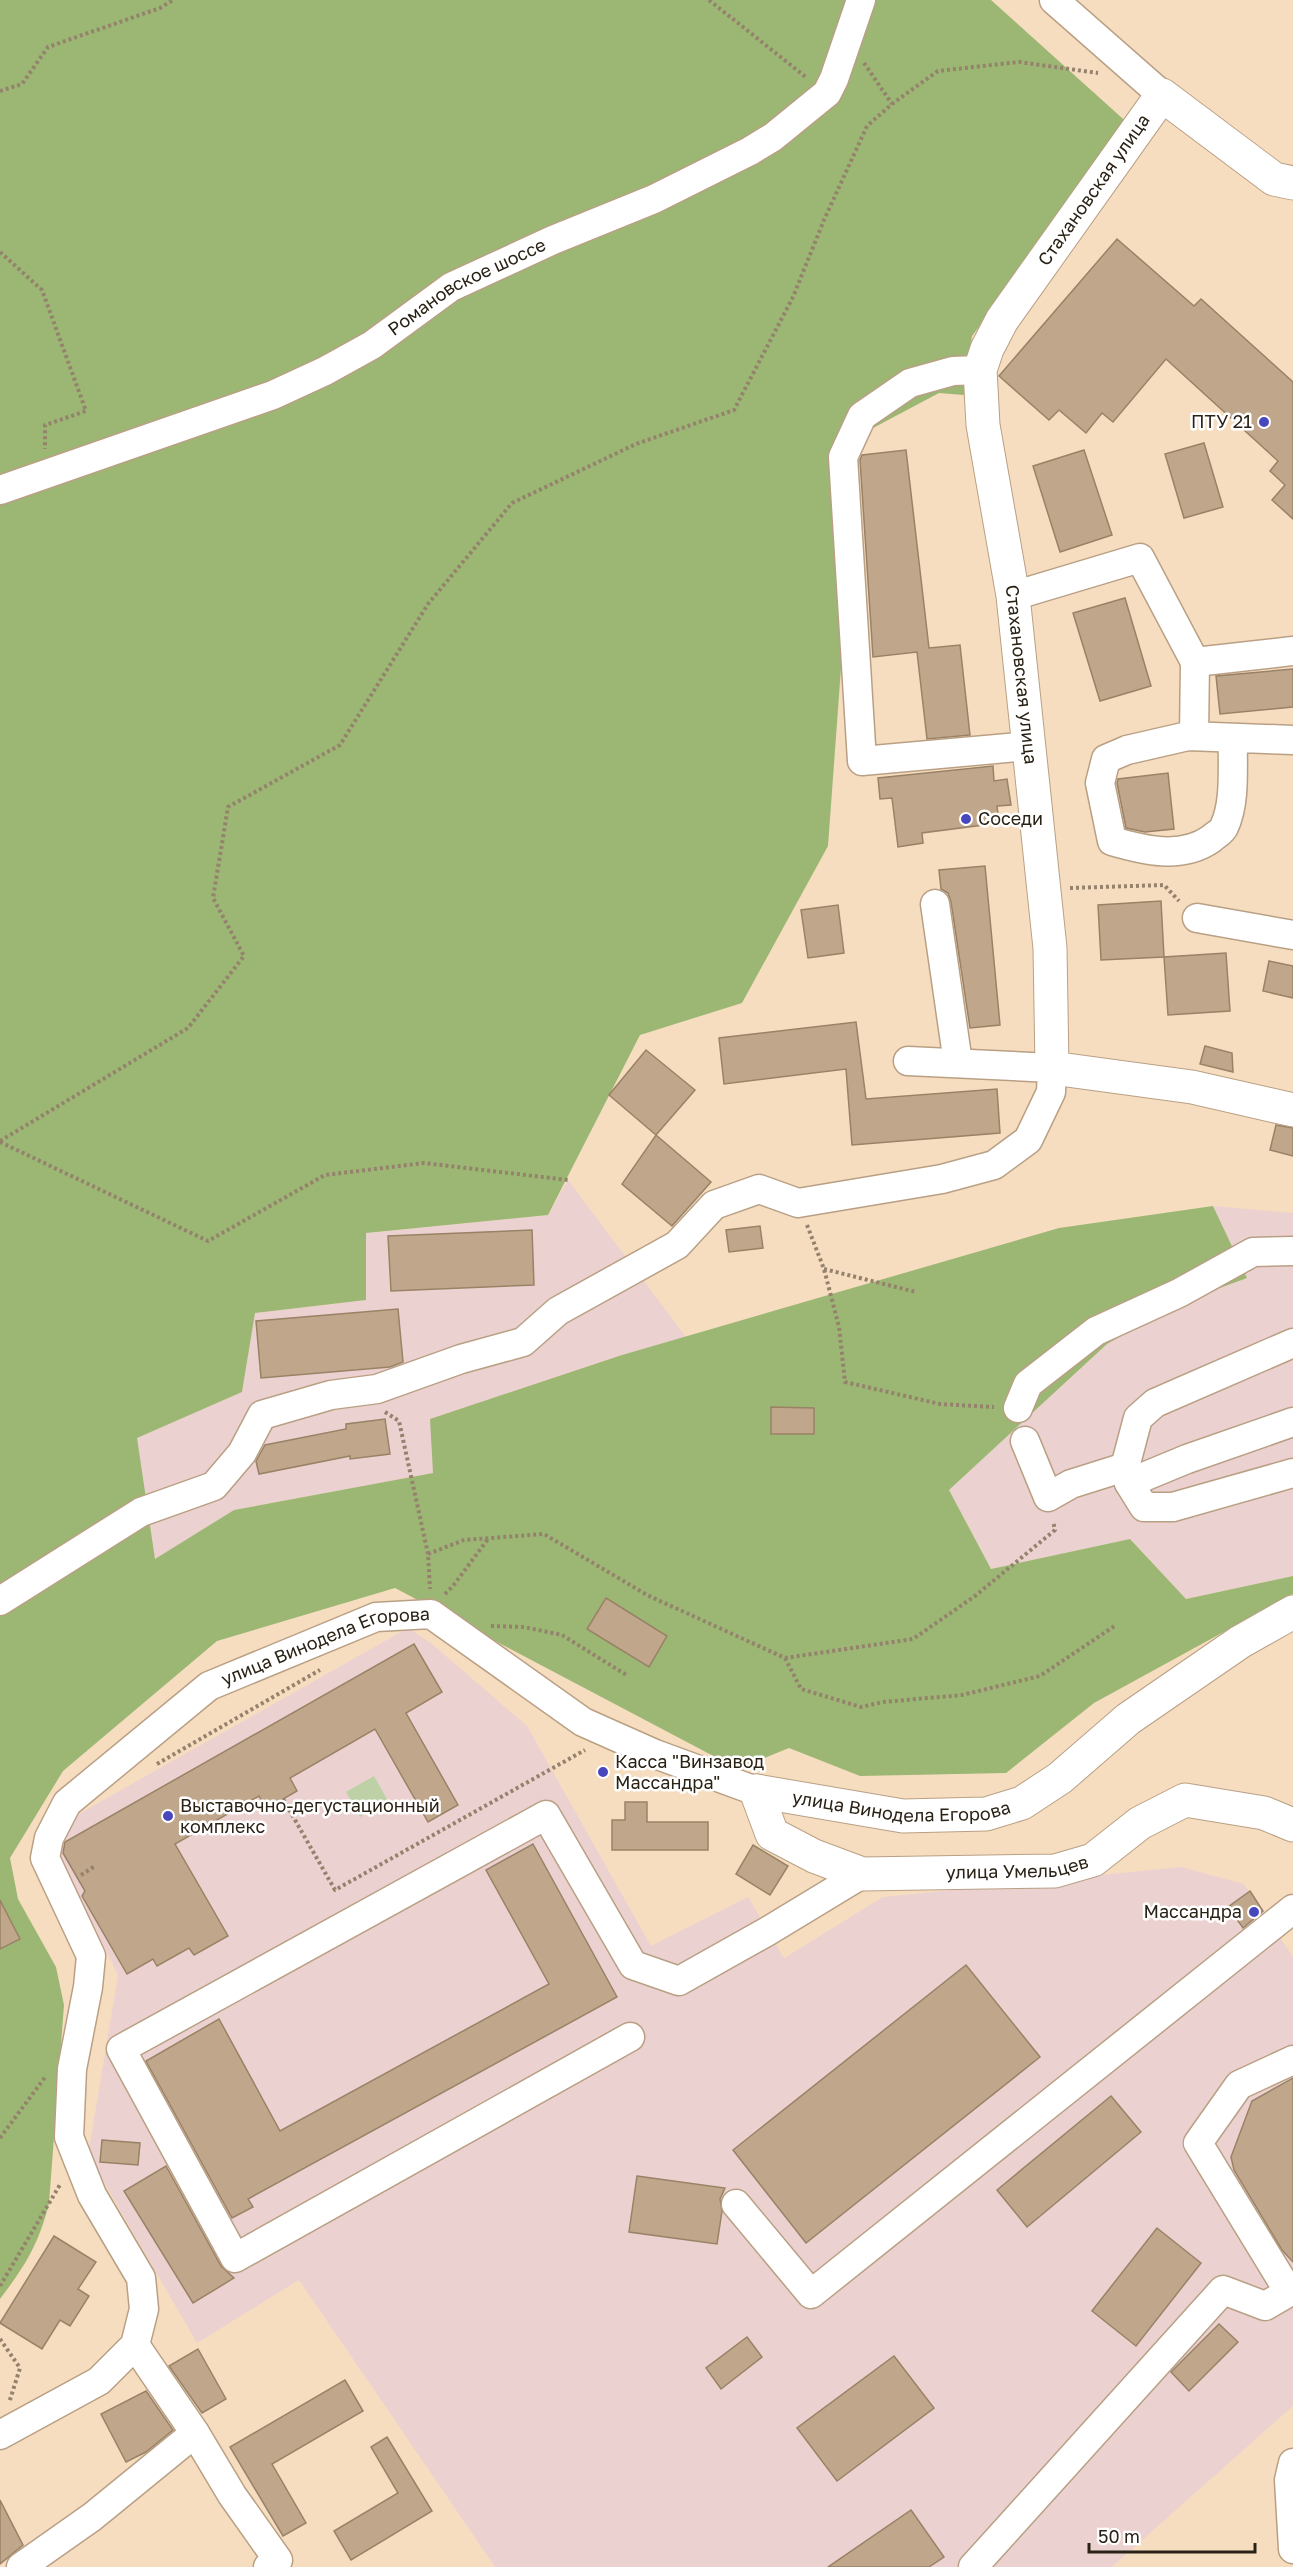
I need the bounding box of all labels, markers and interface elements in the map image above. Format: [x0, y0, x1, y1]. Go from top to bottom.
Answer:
street label: Стахановская улица [1032, 109, 1154, 270]
street label: Романовское шоссе [383, 233, 549, 340]
place label: ПТУ 21 [1191, 410, 1252, 432]
marker: ПТУ 21 [1257, 415, 1271, 429]
street label: Стахановская улица [1001, 583, 1043, 765]
place label: Соседи [978, 807, 1043, 829]
marker: Соседи [959, 812, 973, 826]
street label: улица Винодела Егорова [218, 1602, 431, 1690]
place label: Касса "Винзавод Массандра" [615, 1750, 764, 1793]
marker: Касса "Винзавод Массандра" [596, 1765, 610, 1779]
street label: улица Винодела Егорова [791, 1785, 1013, 1826]
place label: Выставочно-дегустационный комплекс [180, 1794, 440, 1837]
marker: Выставочно-дегустационный комплекс [161, 1809, 175, 1823]
street label: улица Умельцев [945, 1850, 1091, 1883]
place label: Массандра [1143, 1900, 1242, 1922]
marker: Массандра [1247, 1905, 1261, 1919]
scale bar [1089, 2516, 1256, 2554]
text: 50 m [1098, 2525, 1140, 2547]

